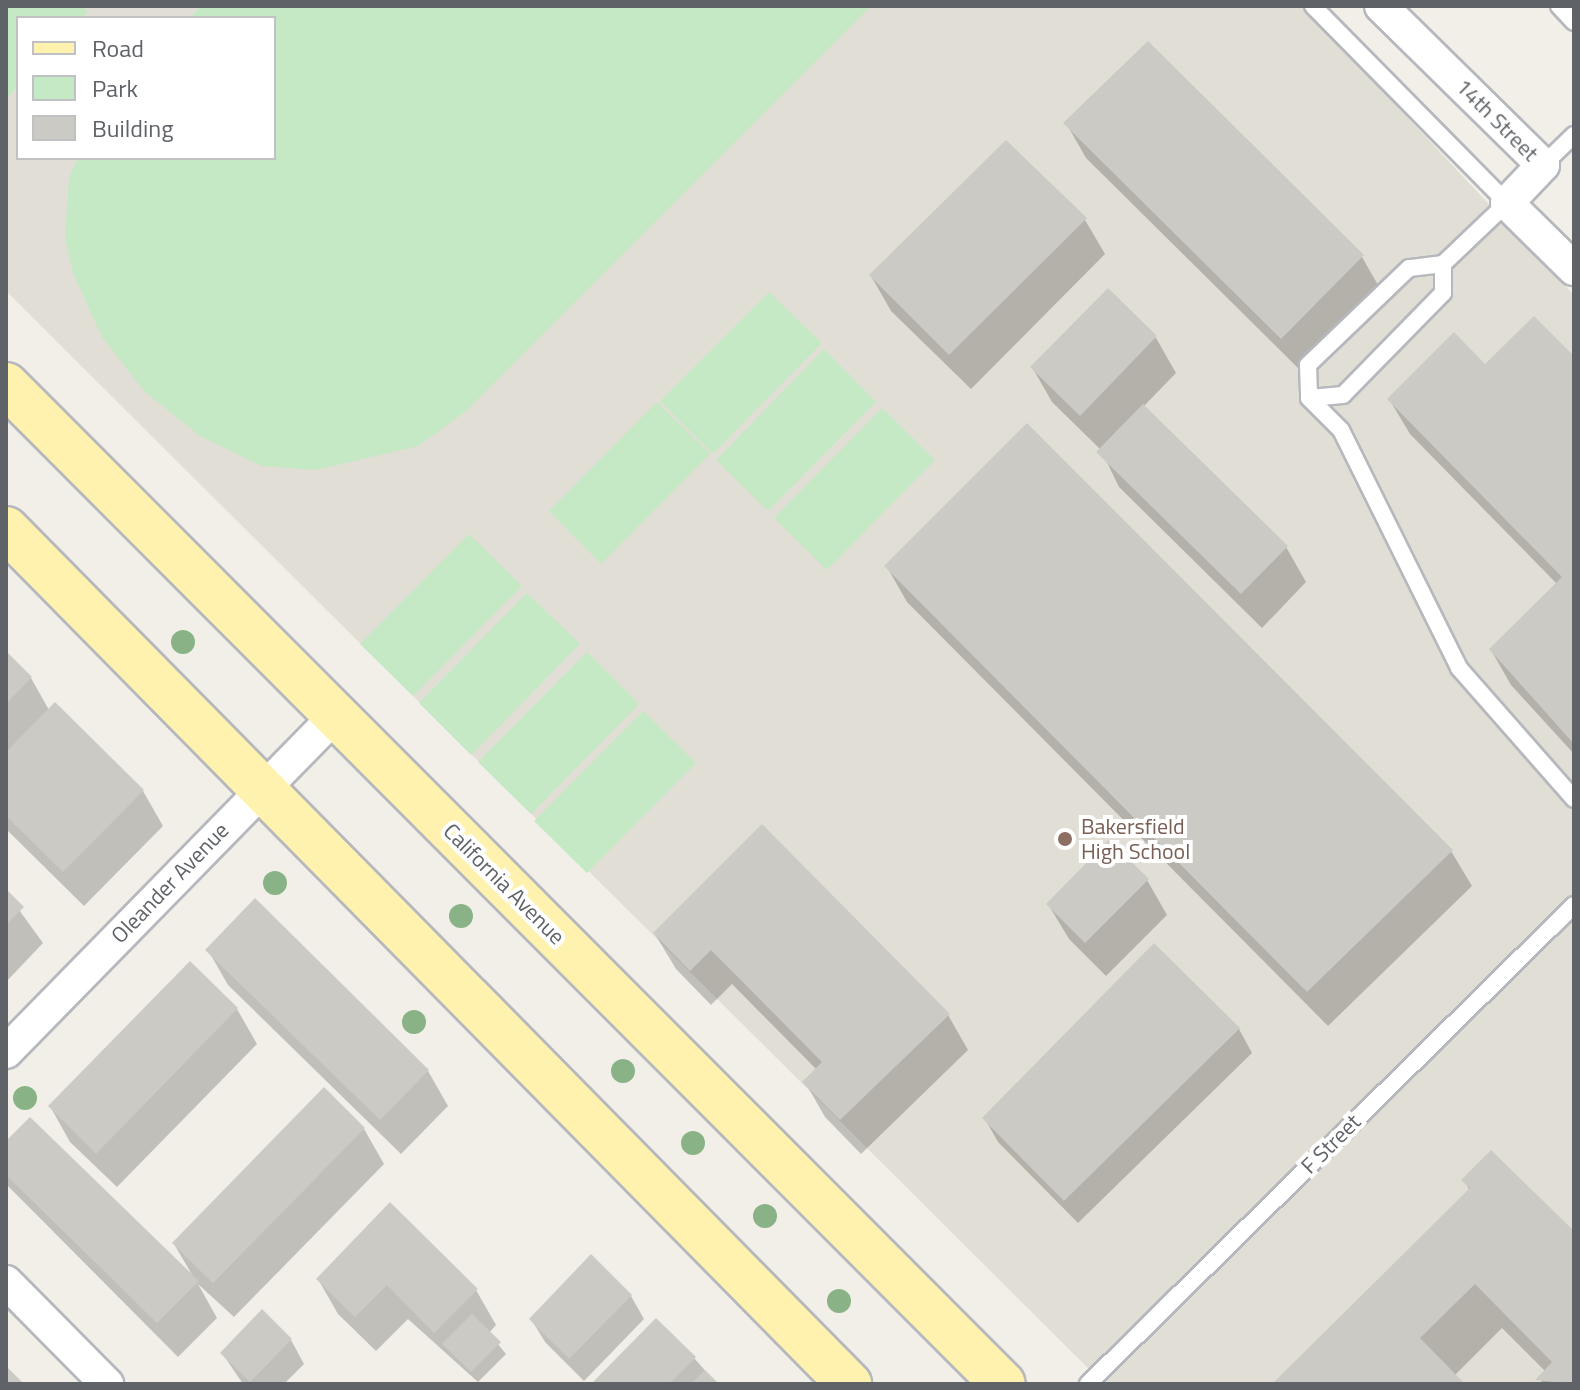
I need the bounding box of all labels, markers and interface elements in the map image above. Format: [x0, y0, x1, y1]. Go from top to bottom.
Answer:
legend [16, 16, 276, 160]
text: Road [92, 30, 144, 66]
text: Park [92, 70, 138, 106]
street label: 14th Street [1450, 73, 1544, 167]
text: Building [92, 110, 174, 146]
place label: Bakersfield High School [1081, 813, 1190, 864]
street label: Oleander Avenue [106, 817, 234, 949]
street label: California Avenue [438, 818, 570, 950]
marker: Bakersfield High School [1056, 830, 1074, 848]
street label: F Street [1296, 1109, 1366, 1179]

